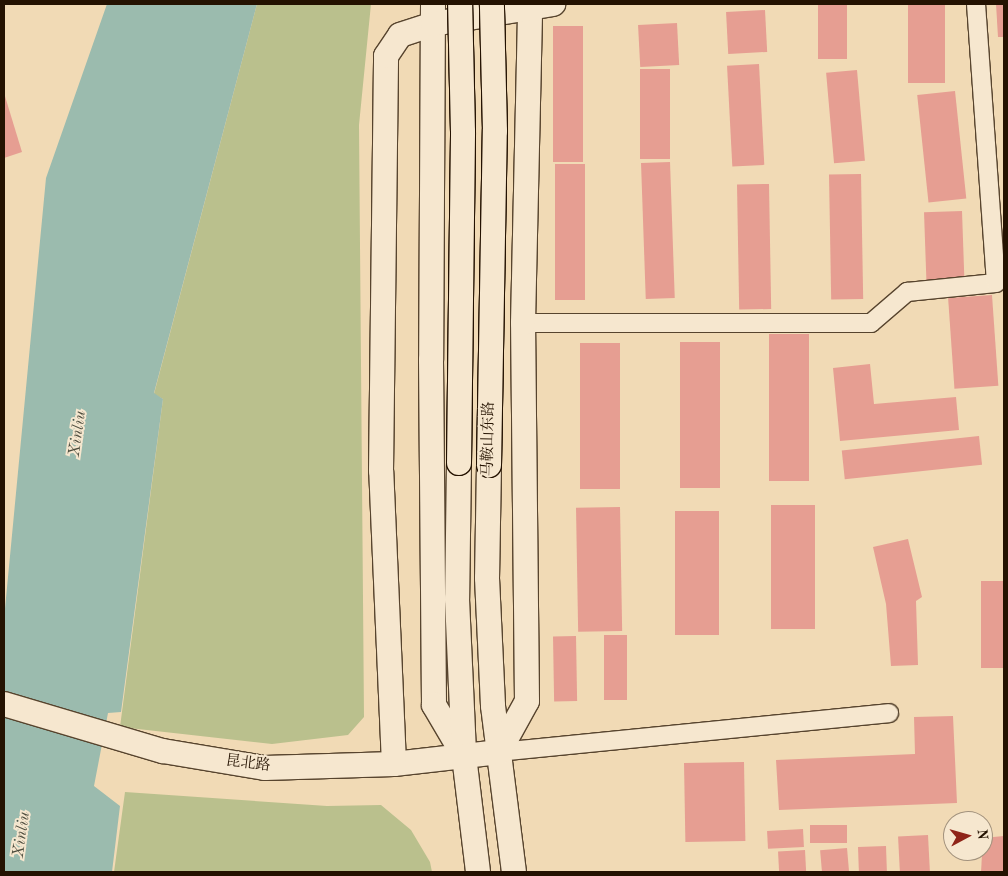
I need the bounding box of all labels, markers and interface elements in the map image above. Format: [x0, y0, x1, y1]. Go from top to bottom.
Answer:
street label: 马鞍山东路 [479, 401, 499, 477]
water label: Xinliu [65, 409, 91, 459]
street label: 昆北路 [225, 752, 271, 776]
water label: Xinliu [9, 810, 35, 860]
north arrow [943, 811, 993, 861]
text: N [974, 828, 989, 841]

